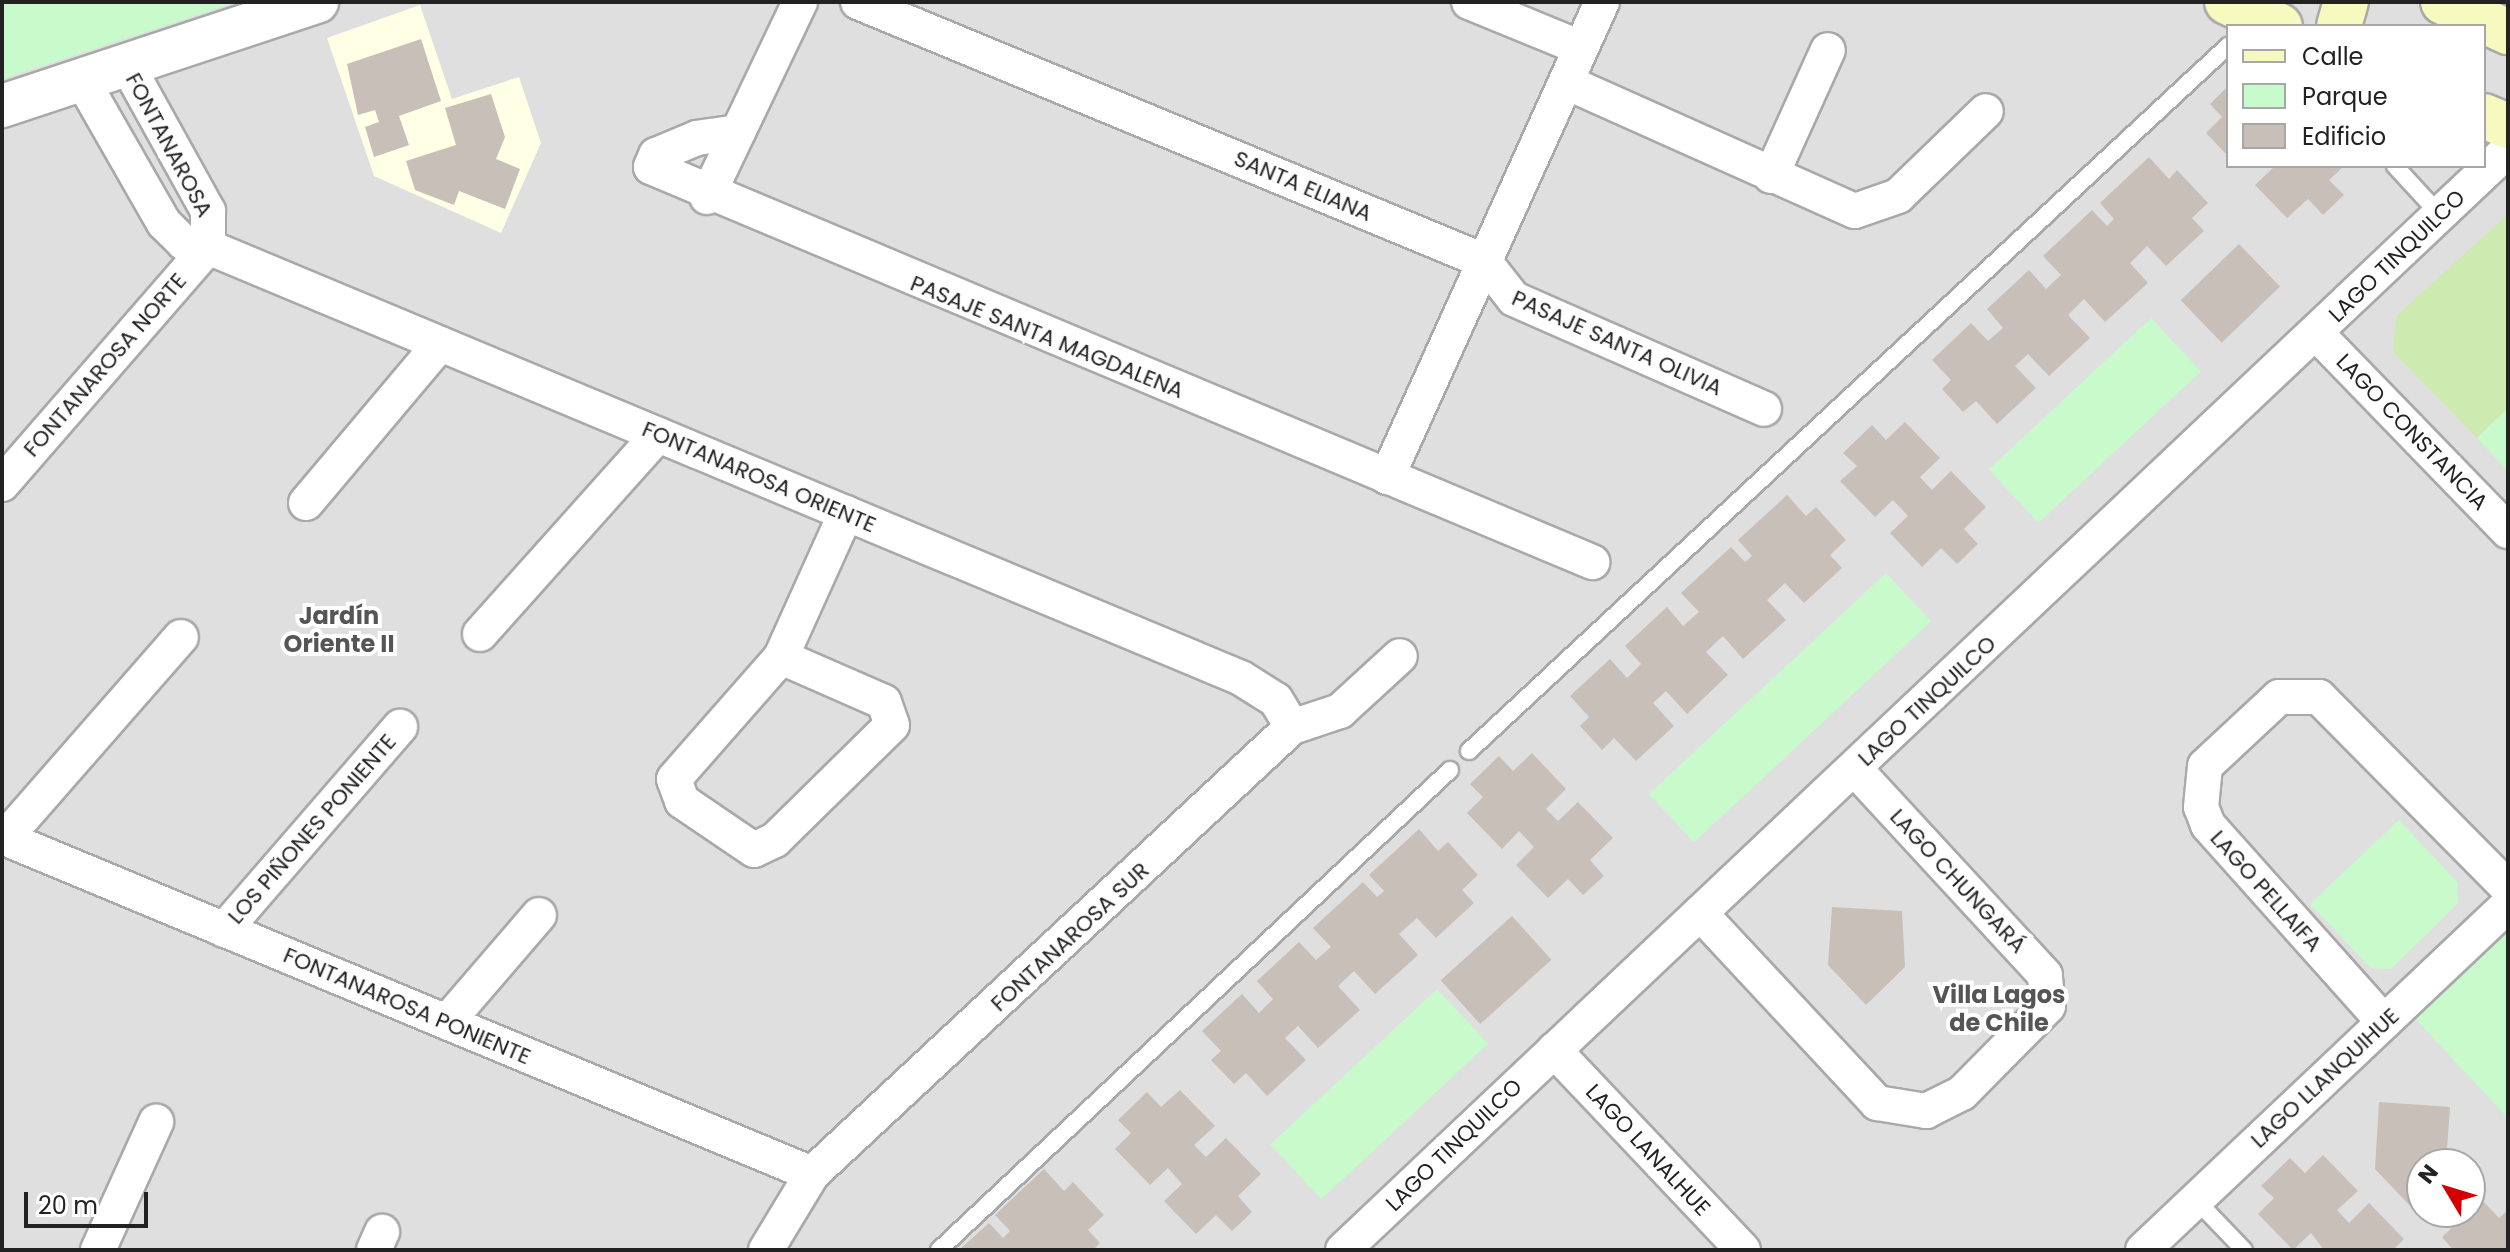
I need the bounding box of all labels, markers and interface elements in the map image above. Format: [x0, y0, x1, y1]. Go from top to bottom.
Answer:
legend [2226, 24, 2486, 168]
text: Calle [2302, 40, 2363, 73]
street label: FONTANAROSA [120, 68, 218, 222]
text: Parque [2302, 80, 2388, 113]
text: Edificio [2302, 120, 2386, 153]
street label: SANTA ELIANA [1230, 145, 1376, 227]
street label: LAGO TINQUILCO [2324, 184, 2470, 328]
street label: FONTANAROSA NORTE [18, 268, 192, 462]
street label: PASAJE SANTA MAGDALENA [907, 270, 1187, 404]
street label: PASAJE SANTA OLIVIA [1508, 285, 1726, 401]
street label: LAGO CONSTANCIA [2331, 348, 2493, 516]
street label: FONTANAROSA ORIENTE [638, 416, 880, 538]
district label: Jardín Oriente II [284, 602, 394, 658]
street label: LAGO TINQUILCO [1853, 630, 2001, 772]
street label: LOS PIÑONES PONIENTE [222, 729, 402, 929]
street label: LAGO CHUNGARÁ [1884, 804, 2032, 958]
street label: LAGO PELLAIFA [2205, 825, 2327, 957]
street label: FONTANAROSA SUR [986, 857, 1154, 1017]
street label: FONTANAROSA PONIENTE [279, 942, 535, 1070]
district label: Villa Lagos de Chile [1933, 981, 2065, 1037]
street label: LAGO LLANQUIHUE [2245, 1003, 2405, 1153]
street label: LAGO TINQUILCO [1381, 1073, 1527, 1217]
street label: LAGO LANALHUE [1580, 1079, 1716, 1221]
north arrow [2406, 1148, 2486, 1228]
text: N [2411, 1158, 2446, 1190]
scale bar [28, 1176, 152, 1226]
text: 20 m [38, 1189, 98, 1222]

